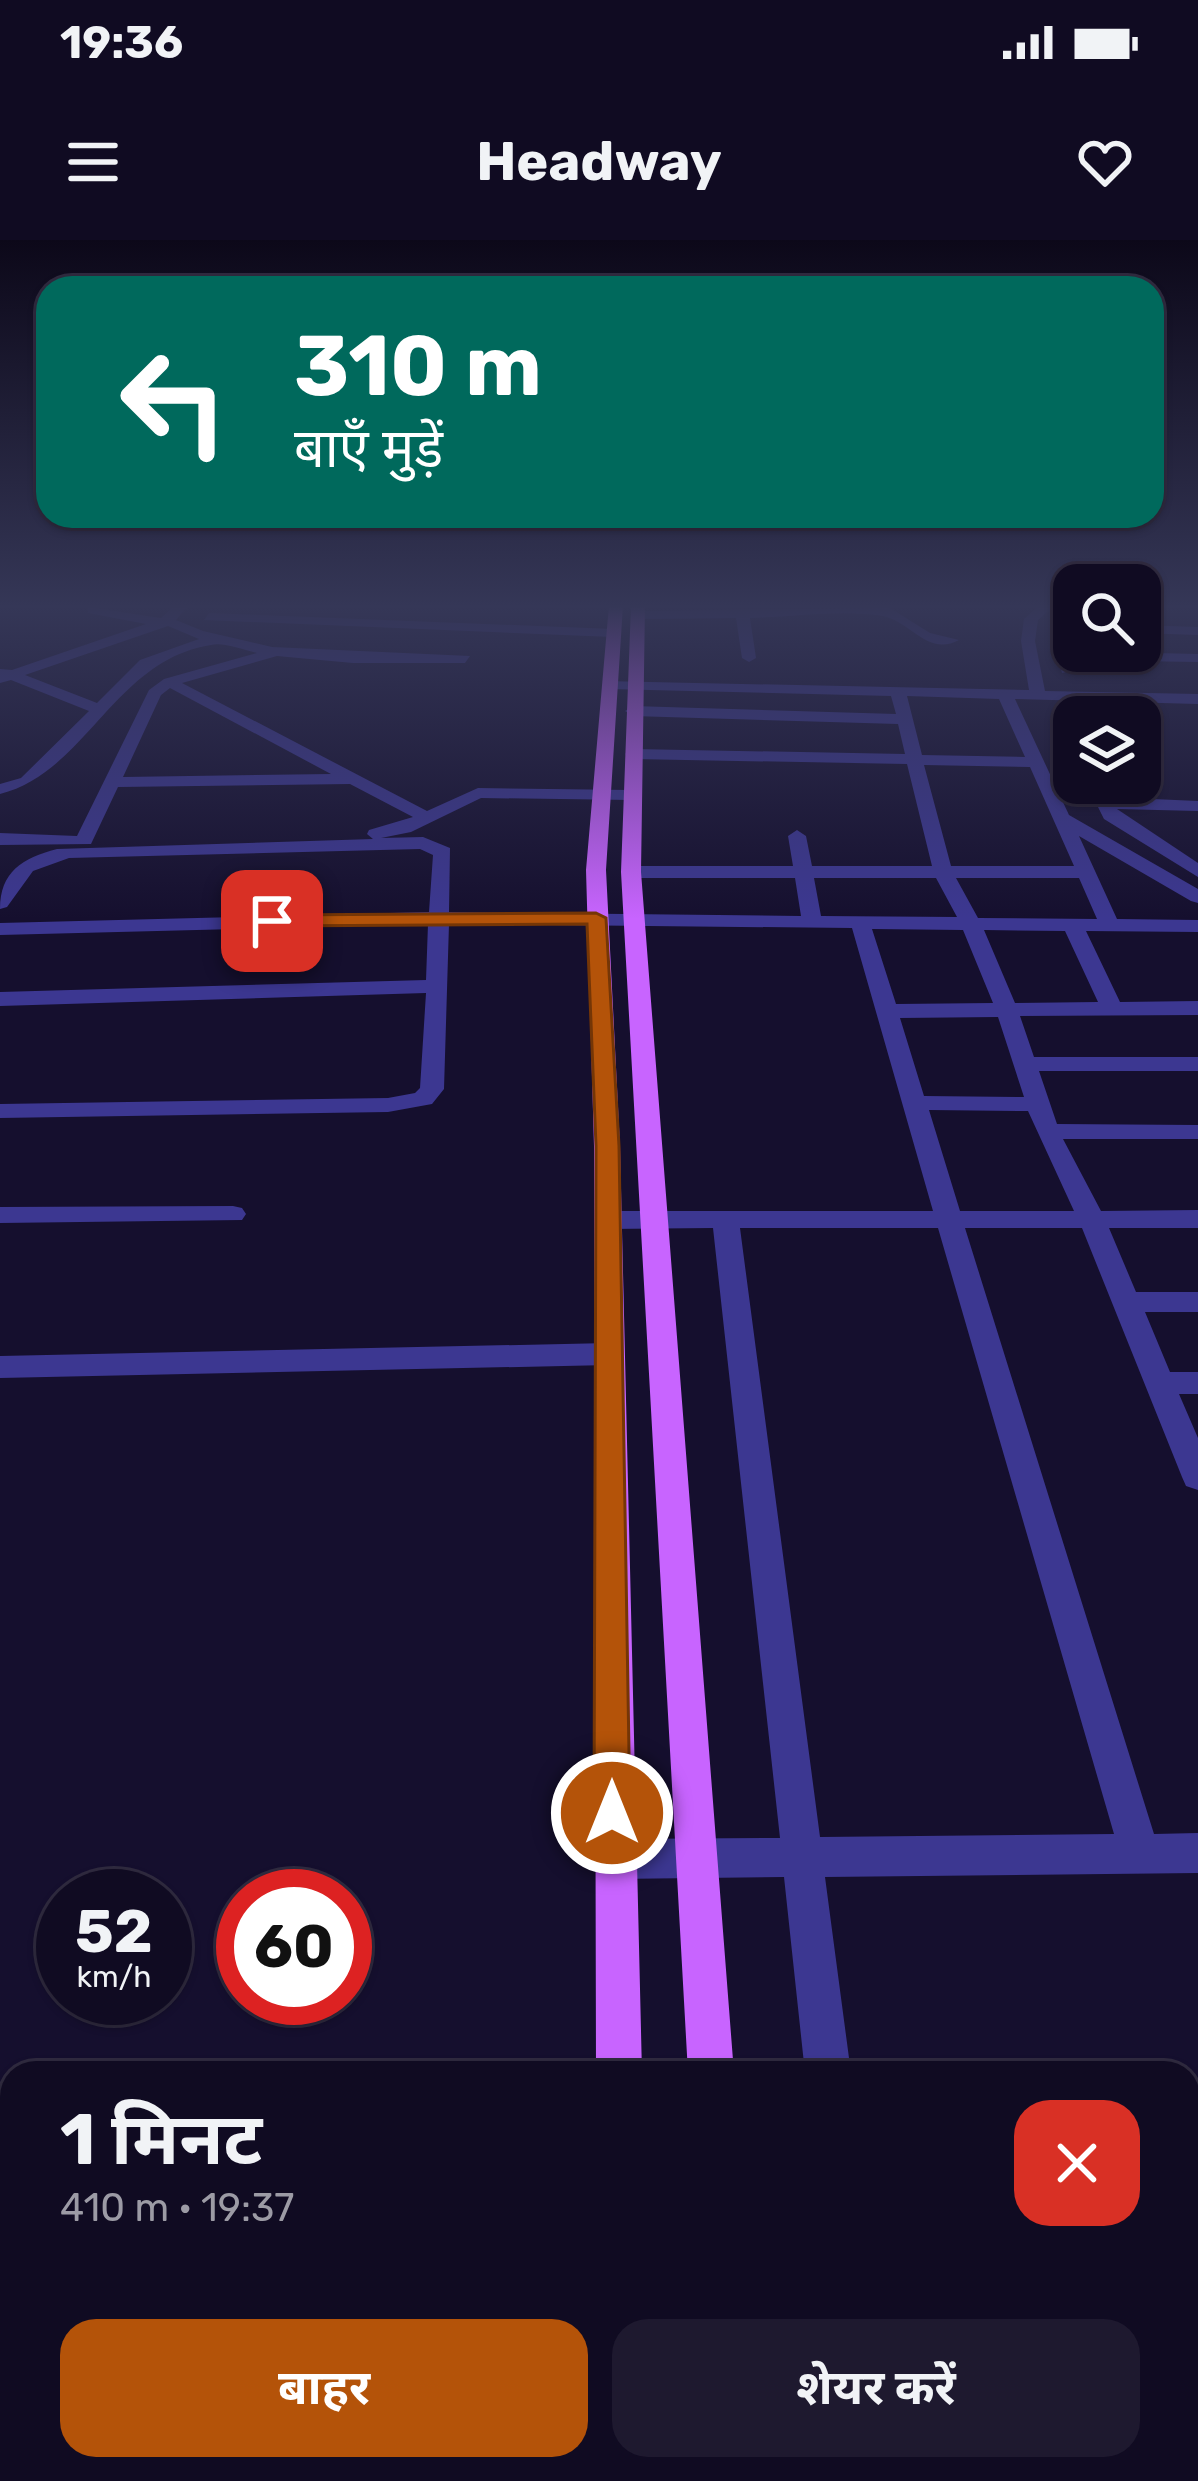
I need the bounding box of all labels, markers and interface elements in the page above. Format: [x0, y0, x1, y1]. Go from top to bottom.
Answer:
text: 19:36 [60, 16, 183, 69]
icon: menu [60, 129, 126, 195]
icon: heart [1072, 129, 1138, 195]
text: Headway [476, 130, 722, 194]
text: 310 m [294, 316, 542, 416]
icon: left [96, 324, 252, 480]
text: बाएँ मुड़ें [294, 417, 443, 481]
map controls [1053, 564, 1161, 804]
button: search [1053, 564, 1161, 672]
button: layers [1053, 696, 1161, 804]
pin [221, 870, 323, 972]
icon: arrive [239, 888, 305, 954]
position arrow [549, 1750, 675, 1876]
speed limit sign: 60 [216, 1869, 372, 2025]
text: 52 [75, 1896, 153, 1967]
text: km/h [77, 1959, 151, 1995]
text: 1 मिनट [60, 2097, 262, 2182]
button: close [1014, 2100, 1140, 2226]
text: 410 m · 19:37 [60, 2185, 294, 2231]
button: बाहर [60, 2319, 588, 2457]
button: शेयर करें [612, 2319, 1140, 2457]

